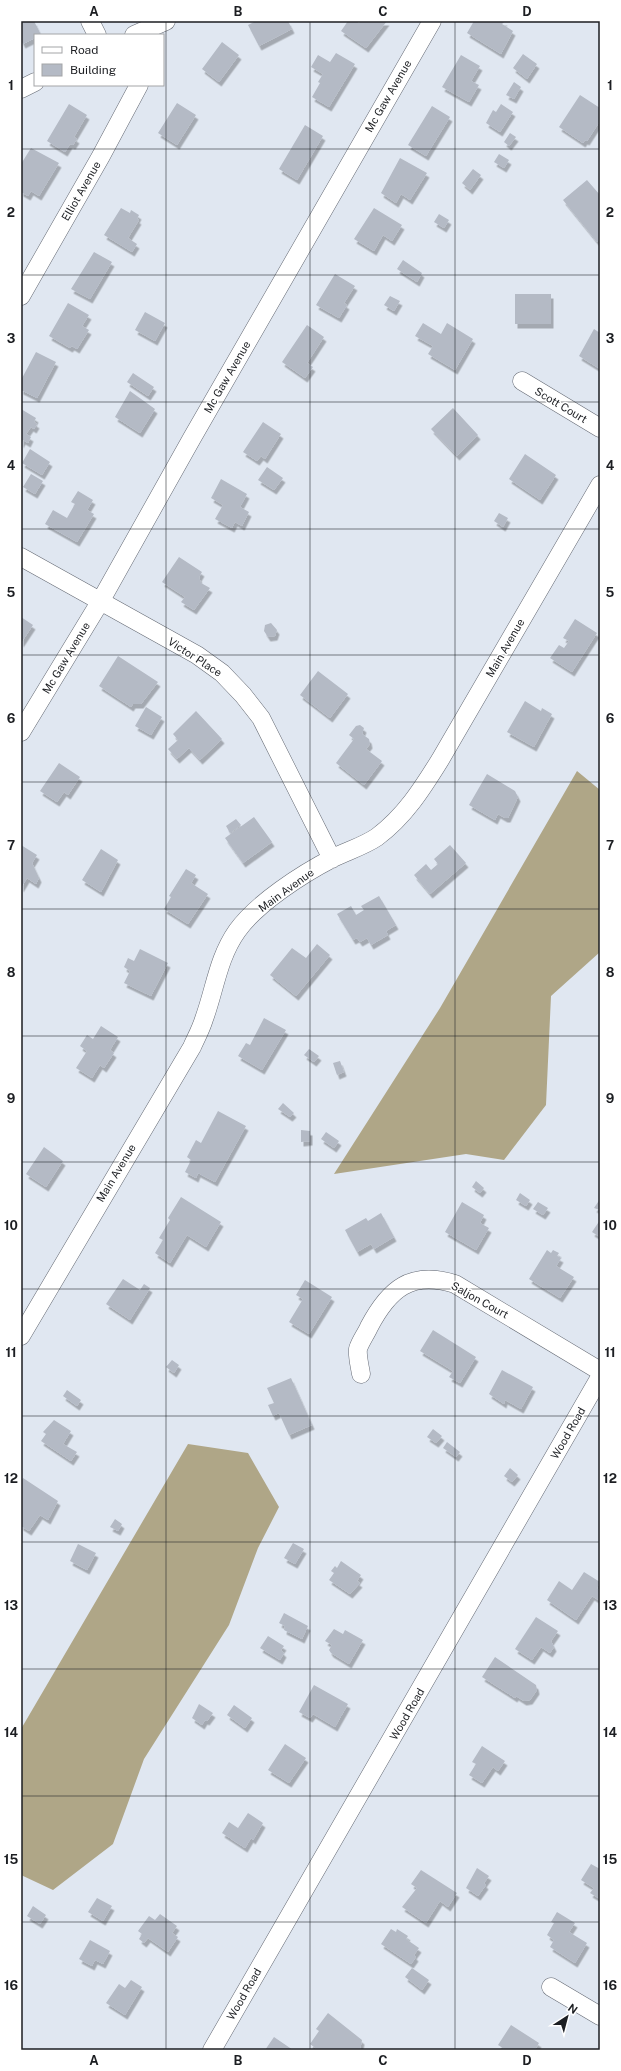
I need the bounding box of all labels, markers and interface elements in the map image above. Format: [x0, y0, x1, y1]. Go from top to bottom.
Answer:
text: A [89, 4, 99, 19]
text: B [234, 4, 243, 19]
text: C [378, 4, 388, 19]
text: D [522, 4, 532, 19]
legend [34, 34, 164, 86]
text: Road [70, 43, 98, 57]
street label: Mc Gaw Avenue [363, 58, 413, 134]
text: Building [70, 63, 116, 77]
text: 1 [8, 78, 14, 93]
text: 1 [607, 78, 613, 93]
street label: Elliot Avenue [59, 159, 103, 223]
text: 2 [7, 205, 15, 220]
text: 2 [606, 205, 614, 220]
text: 3 [7, 331, 16, 346]
text: 3 [606, 331, 615, 346]
street label: Mc Gaw Avenue [202, 339, 252, 415]
street label: Scott Court [533, 385, 589, 425]
text: 4 [7, 458, 16, 473]
text: 4 [606, 458, 615, 473]
text: 5 [7, 585, 16, 600]
text: 5 [606, 585, 615, 600]
street label: Main Avenue [483, 617, 527, 679]
street label: Mc Gaw Avenue [40, 620, 92, 696]
street label: Victor Place [166, 635, 224, 679]
text: 6 [7, 711, 16, 726]
text: 6 [606, 711, 615, 726]
text: 7 [7, 838, 15, 853]
text: 7 [606, 838, 614, 853]
street label: Main Avenue [256, 866, 316, 914]
text: 8 [7, 965, 16, 980]
text: 8 [606, 965, 615, 980]
text: 9 [7, 1091, 15, 1106]
text: 9 [606, 1091, 614, 1106]
street label: Main Avenue [94, 1142, 138, 1204]
text: 10 [4, 1218, 18, 1233]
text: 10 [603, 1218, 617, 1233]
street label: Saljon Court [449, 1279, 511, 1321]
text: 11 [5, 1345, 17, 1360]
text: 11 [604, 1345, 616, 1360]
street label: Wood Road [548, 1405, 588, 1461]
text: 12 [4, 1471, 18, 1486]
text: 12 [603, 1471, 617, 1486]
text: 13 [4, 1598, 18, 1613]
text: 13 [603, 1598, 617, 1613]
street label: Wood Road [387, 1686, 427, 1742]
text: 14 [4, 1725, 19, 1740]
text: 14 [603, 1725, 618, 1740]
text: 15 [4, 1852, 18, 1867]
text: 15 [603, 1852, 617, 1867]
street label: Wood Road [224, 1966, 264, 2022]
text: 16 [4, 1978, 18, 1993]
text: 16 [603, 1978, 617, 1993]
north arrow [547, 1997, 587, 2037]
text: N [566, 2002, 580, 2016]
text: A [89, 2053, 99, 2068]
text: B [234, 2053, 243, 2068]
text: C [378, 2053, 388, 2068]
text: D [522, 2053, 532, 2068]

